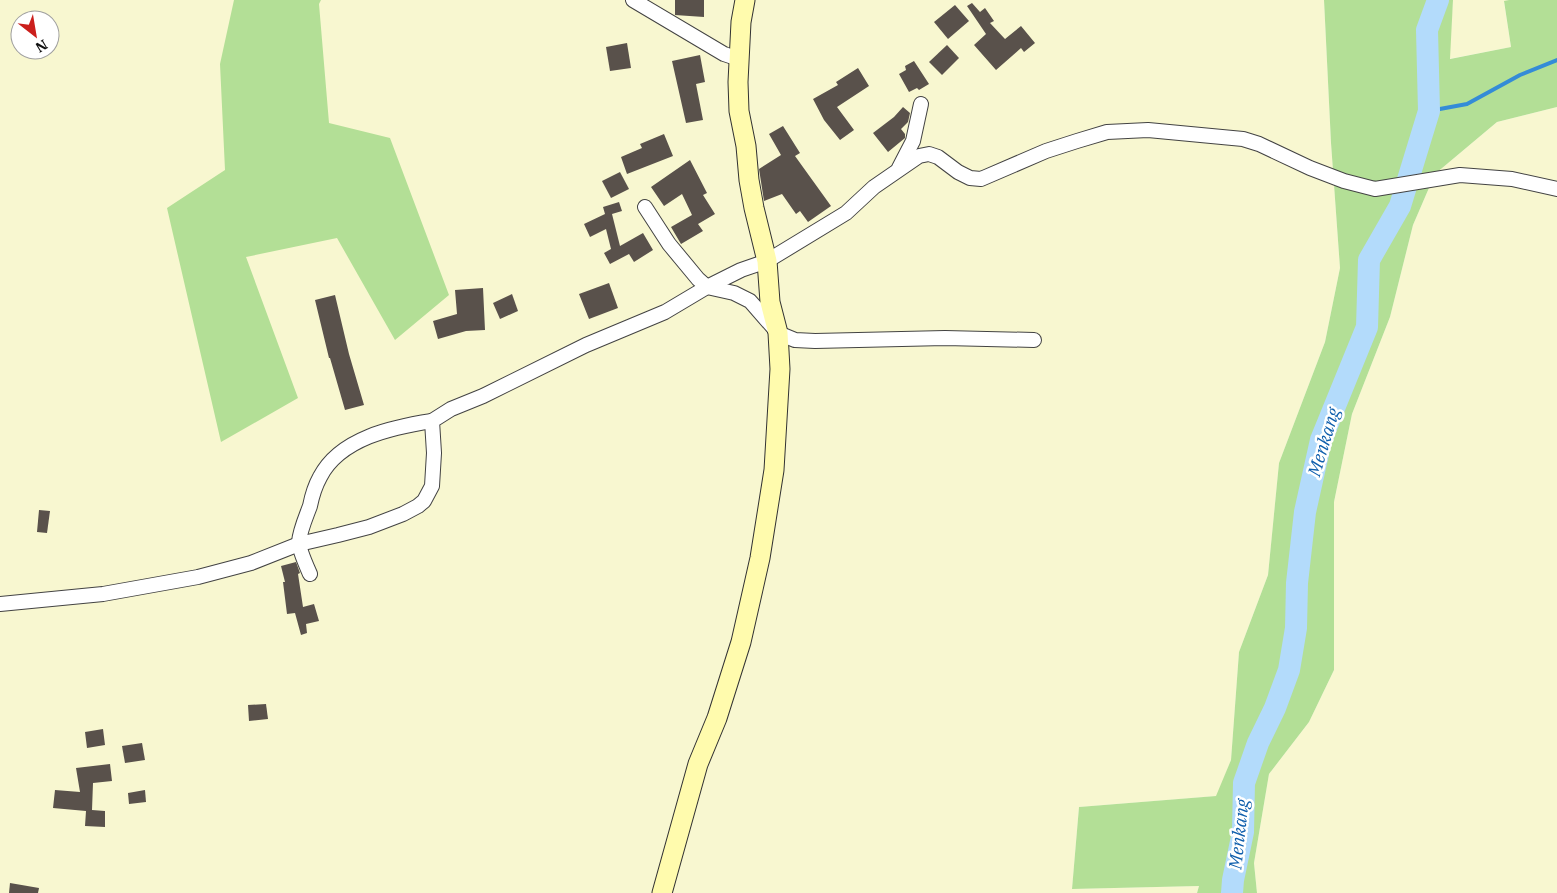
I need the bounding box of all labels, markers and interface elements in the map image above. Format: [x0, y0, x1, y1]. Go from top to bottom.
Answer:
north arrow [10, 10, 60, 60]
text: N [32, 36, 51, 57]
water label: Menkang [1302, 404, 1345, 480]
water label: Menkang [1223, 797, 1254, 871]

